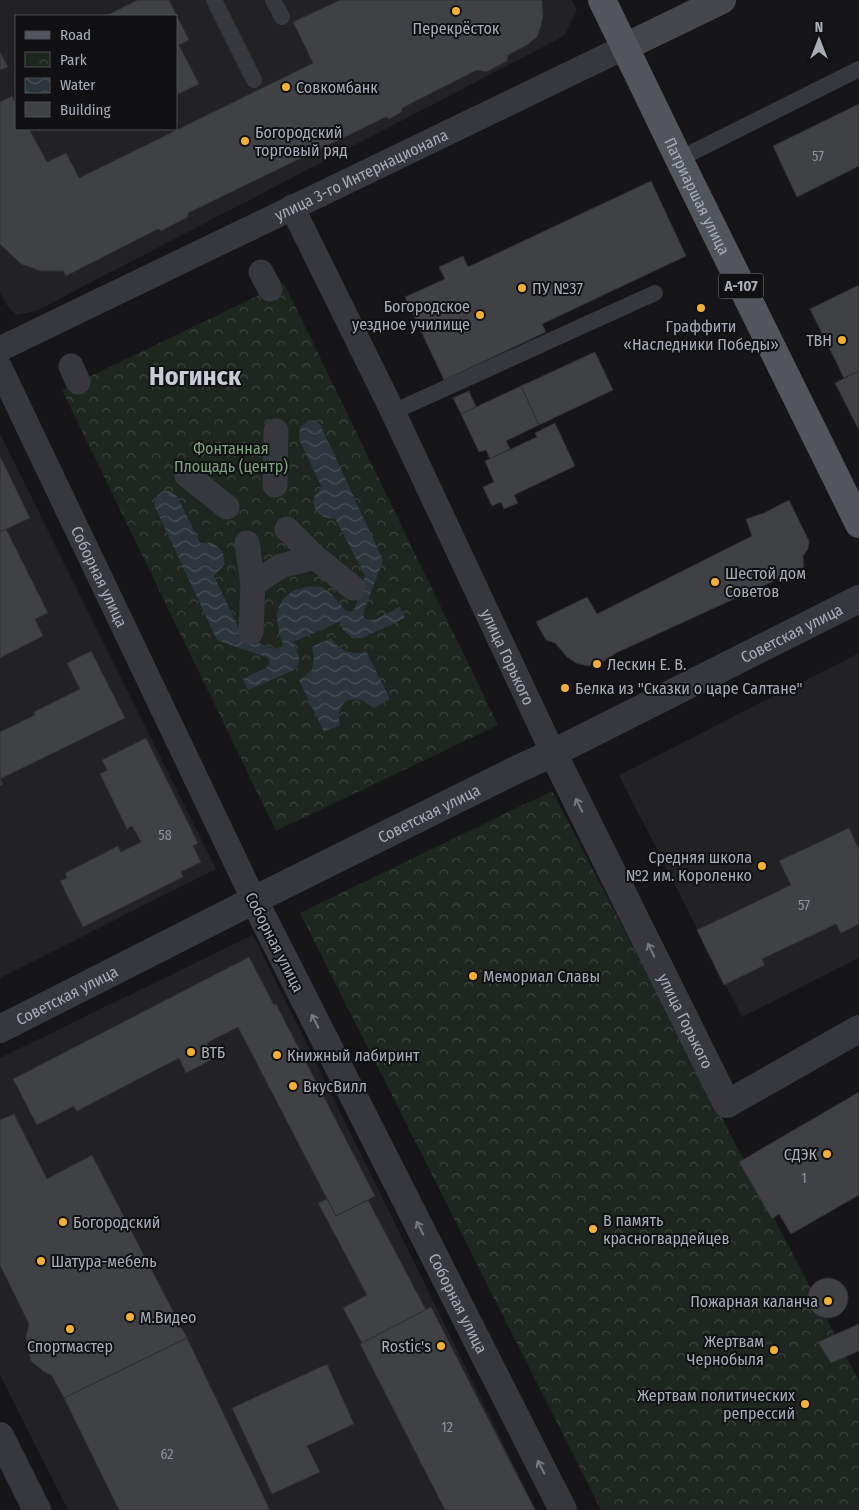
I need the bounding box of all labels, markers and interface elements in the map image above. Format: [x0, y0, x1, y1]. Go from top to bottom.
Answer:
marker: Перекрёсток [450, 5, 462, 17]
legend [15, 15, 178, 130]
north arrow [794, 15, 844, 65]
place label: Перекрёсток [413, 19, 500, 38]
text: N [815, 19, 823, 36]
text: Road [60, 26, 91, 44]
text: Park [60, 51, 87, 69]
text: Water [60, 76, 96, 94]
place label: Совкомбанк [296, 78, 378, 97]
marker: Совкомбанк [280, 81, 292, 93]
text: Building [60, 101, 111, 119]
place label: Богородский торговый ряд [255, 123, 348, 160]
street label: улица 3-го Интернационала [272, 125, 451, 225]
marker: Богородский торговый ряд [239, 135, 251, 147]
street label: Патриаршая улица [660, 135, 734, 258]
house number: 57 [812, 148, 824, 165]
road number: А-107 [718, 274, 764, 298]
place label: ПУ №37 [532, 279, 583, 298]
marker: ПУ №37 [516, 282, 528, 294]
place label: Богородское уездное училище [352, 297, 470, 334]
marker: Граффити «Наследники Победы» [695, 302, 707, 314]
marker: Богородское уездное училище [474, 309, 486, 321]
place label: Граффити «Наследники Победы» [623, 317, 779, 354]
place label: ТВН [806, 331, 832, 350]
marker: ТВН [836, 334, 848, 346]
district label: Ногинск [149, 361, 242, 392]
park label: Фонтанная Площадь (центр) [174, 439, 288, 476]
street label: Соборная улица [67, 523, 131, 630]
place label: Шестой дом Советов [725, 564, 806, 601]
marker: Шестой дом Советов [709, 576, 721, 588]
street label: Советская улица [738, 600, 846, 667]
street label: улица Горького [477, 606, 538, 708]
place label: Лескин Е. В. [607, 655, 686, 674]
marker: Лескин Е. В. [591, 658, 603, 670]
place label: Белка из "Сказки о царе Салтане" [575, 679, 802, 698]
marker: Белка из "Сказки о царе Салтане" [559, 682, 571, 694]
street label: Советская улица [375, 780, 483, 847]
one-way arrow [574, 798, 583, 813]
house number: 58 [158, 827, 172, 844]
place label: Средняя школа №2 им. Короленко [626, 848, 752, 885]
marker: Средняя школа №2 им. Короленко [756, 860, 768, 872]
street label: Соборная улица [241, 889, 308, 996]
house number: 57 [798, 897, 810, 914]
one-way arrow [646, 943, 656, 958]
street label: Советская улица [13, 962, 121, 1029]
place label: Мемориал Славы [483, 967, 600, 986]
marker: Мемориал Славы [467, 970, 479, 982]
street label: улица Горького [654, 970, 717, 1072]
one-way arrow [310, 1013, 320, 1028]
place label: ВТБ [201, 1043, 225, 1062]
marker: ВТБ [185, 1046, 197, 1058]
place label: Книжный лабиринт [287, 1046, 420, 1065]
marker: Книжный лабиринт [271, 1049, 283, 1061]
place label: ВкусВилл [303, 1077, 367, 1096]
marker: ВкусВилл [287, 1080, 299, 1092]
place label: СДЭК [784, 1145, 817, 1164]
marker: СДЭК [821, 1148, 833, 1160]
house number: 1 [801, 1170, 807, 1187]
place label: В память красногвардейцев [603, 1211, 730, 1248]
place label: Богородский [73, 1213, 160, 1232]
marker: Богородский [57, 1216, 69, 1228]
one-way arrow [415, 1221, 424, 1236]
marker: В память красногвардейцев [587, 1223, 599, 1235]
street label: Соборная улица [425, 1250, 491, 1357]
place label: Шатура-мебель [51, 1252, 157, 1271]
marker: Шатура-мебель [35, 1255, 47, 1267]
place label: Пожарная каланча [690, 1292, 818, 1311]
marker: Пожарная каланча [822, 1295, 834, 1307]
place label: М.Видео [140, 1308, 196, 1327]
marker: М.Видео [124, 1311, 136, 1323]
marker: Спортмастер [64, 1323, 76, 1335]
place label: Жертвам Чернобыля [687, 1332, 764, 1369]
place label: Спортмастер [27, 1337, 113, 1356]
place label: Rostic's [381, 1337, 431, 1356]
marker: Rostic's [435, 1340, 447, 1352]
marker: Жертвам Чернобыля [768, 1344, 780, 1356]
place label: Жертвам политических репрессий [637, 1386, 795, 1423]
marker: Жертвам политических репрессий [799, 1398, 811, 1410]
house number: 12 [441, 1419, 453, 1436]
house number: 62 [161, 1446, 174, 1463]
one-way arrow [536, 1459, 546, 1474]

